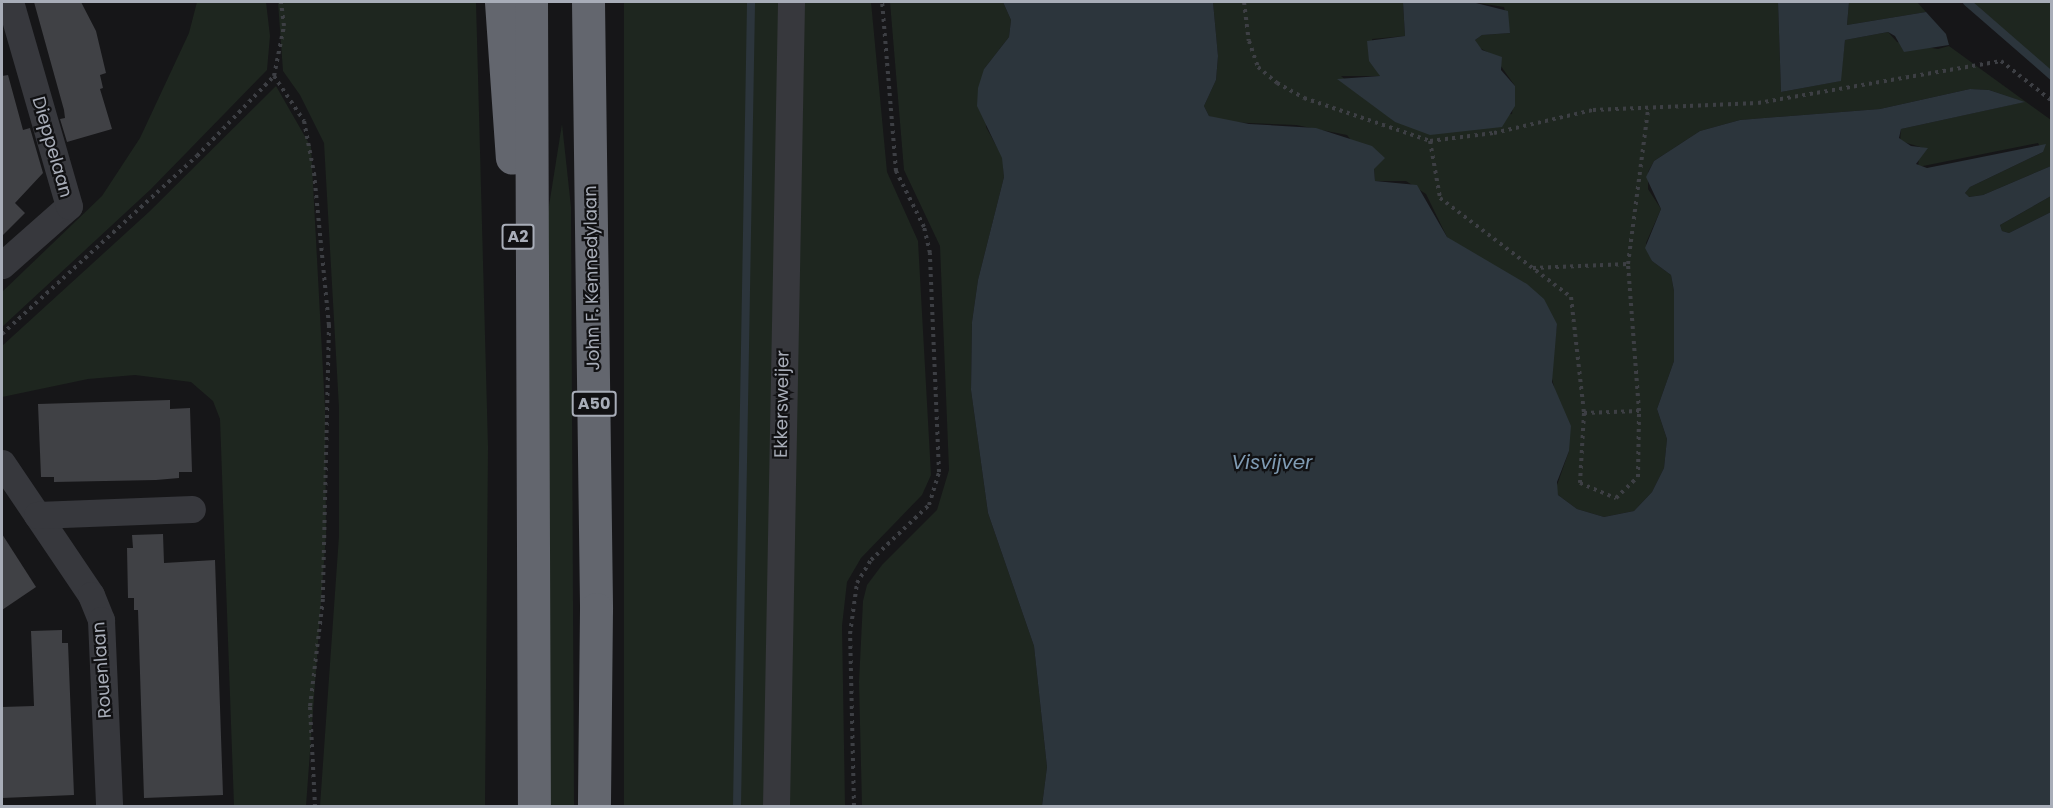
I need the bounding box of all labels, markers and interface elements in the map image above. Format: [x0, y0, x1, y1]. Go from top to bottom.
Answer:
street label: Dieppelaan [27, 94, 77, 200]
street label: John F. Kennedylaan [580, 185, 604, 371]
road number: A2 [502, 224, 534, 250]
street label: Ekkersweijer [770, 350, 794, 458]
road number: A50 [572, 391, 616, 417]
water label: Visvijver [1231, 450, 1313, 474]
street label: Rouenlaan [88, 621, 116, 719]

